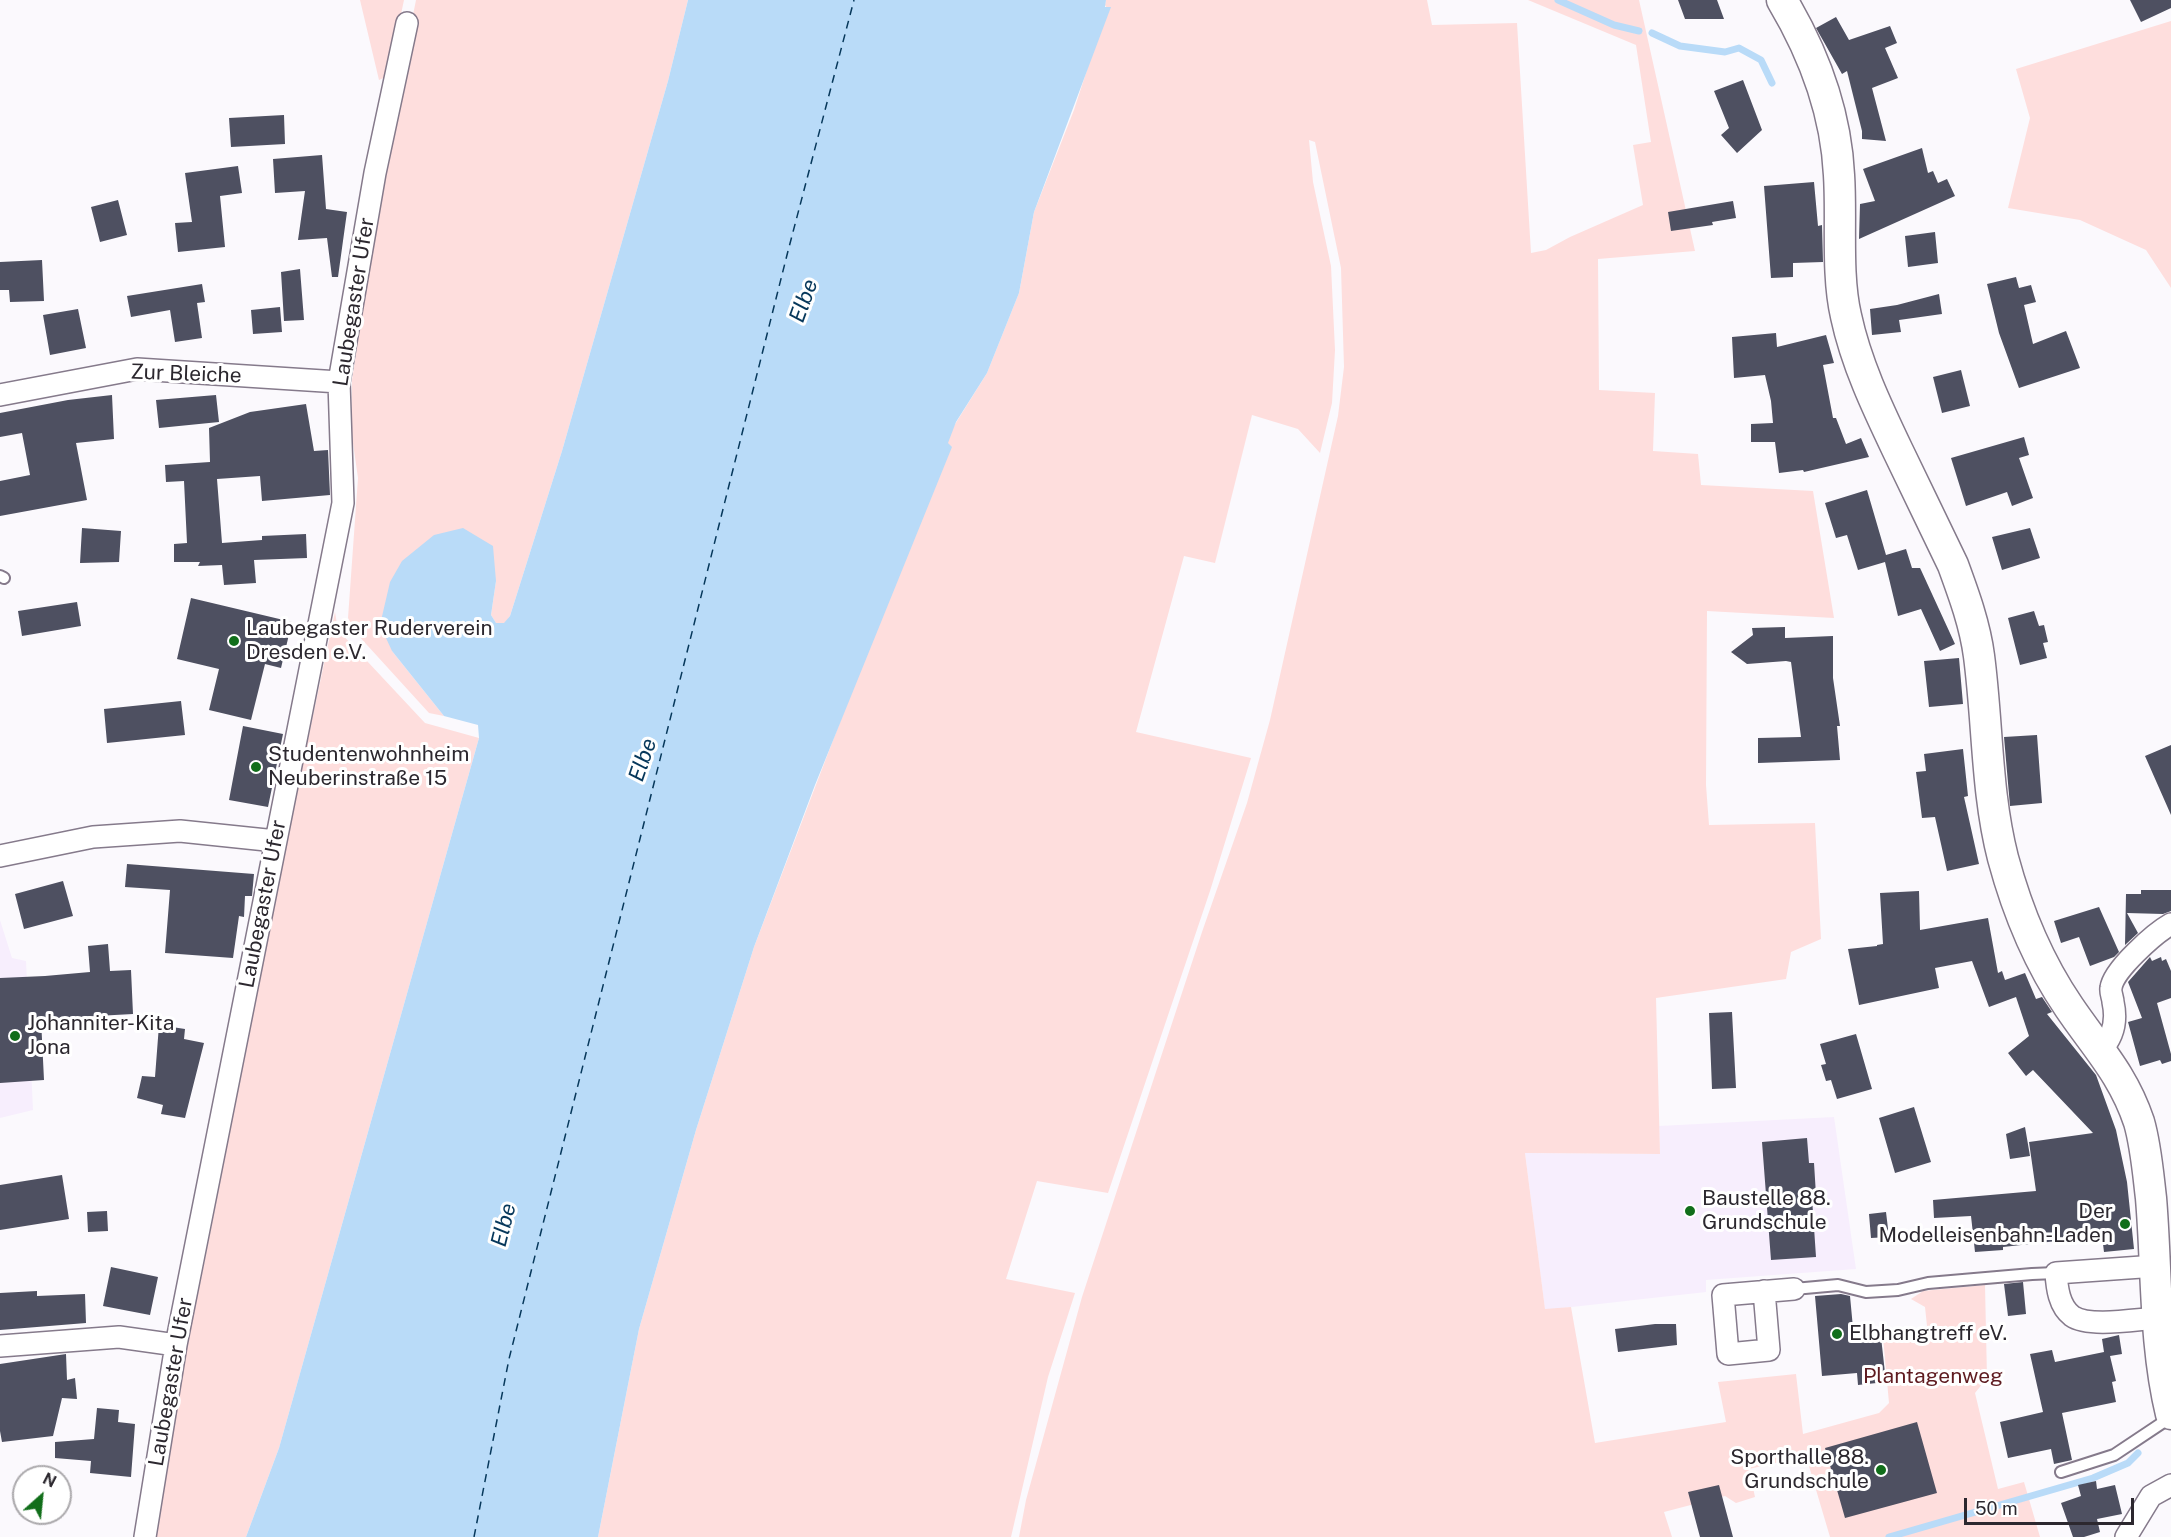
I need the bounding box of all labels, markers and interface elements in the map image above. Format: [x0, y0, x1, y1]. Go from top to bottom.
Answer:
street label: Laubegaster Ufer [328, 216, 380, 388]
water label: Elbe [784, 276, 824, 326]
street label: Zur Bleiche [130, 359, 242, 389]
place label: Laubegaster Ruderverein Dresden e.V. [246, 616, 493, 666]
marker: Laubegaster Ruderverein Dresden e.V. [227, 634, 241, 648]
water label: Elbe [623, 735, 663, 785]
place label: Studentenwohnheim Neuberinstraße 15 [268, 742, 469, 792]
marker: Studentenwohnheim Neuberinstraße 15 [249, 760, 263, 774]
street label: Laubegaster Ufer [234, 818, 292, 990]
place label: Johanniter-Kita Jona [27, 1011, 174, 1061]
marker: Johanniter-Kita Jona [8, 1029, 22, 1043]
place label: Baustelle 88. Grundschule [1702, 1186, 1831, 1236]
place label: Der Modelleisenbahn-Laden [1879, 1199, 2113, 1249]
water label: Elbe [486, 1200, 522, 1250]
marker: Baustelle 88. Grundschule [1683, 1204, 1697, 1218]
marker: Der Modelleisenbahn-Laden [2118, 1217, 2132, 1231]
street label: Laubegaster Ufer [144, 1296, 198, 1468]
place label: Elbhangtreff eV. [1849, 1321, 2007, 1347]
marker: Elbhangtreff eV. [1830, 1327, 1844, 1341]
park label: Plantagenweg [1863, 1364, 2003, 1390]
place label: Sporthalle 88. Grundschule [1730, 1445, 1869, 1495]
marker: Sporthalle 88. Grundschule [1874, 1463, 1888, 1477]
north arrow [12, 1465, 72, 1525]
text: N [40, 1469, 59, 1492]
scale bar [1967, 1486, 2136, 1524]
text: 50 m [1975, 1498, 2018, 1519]

